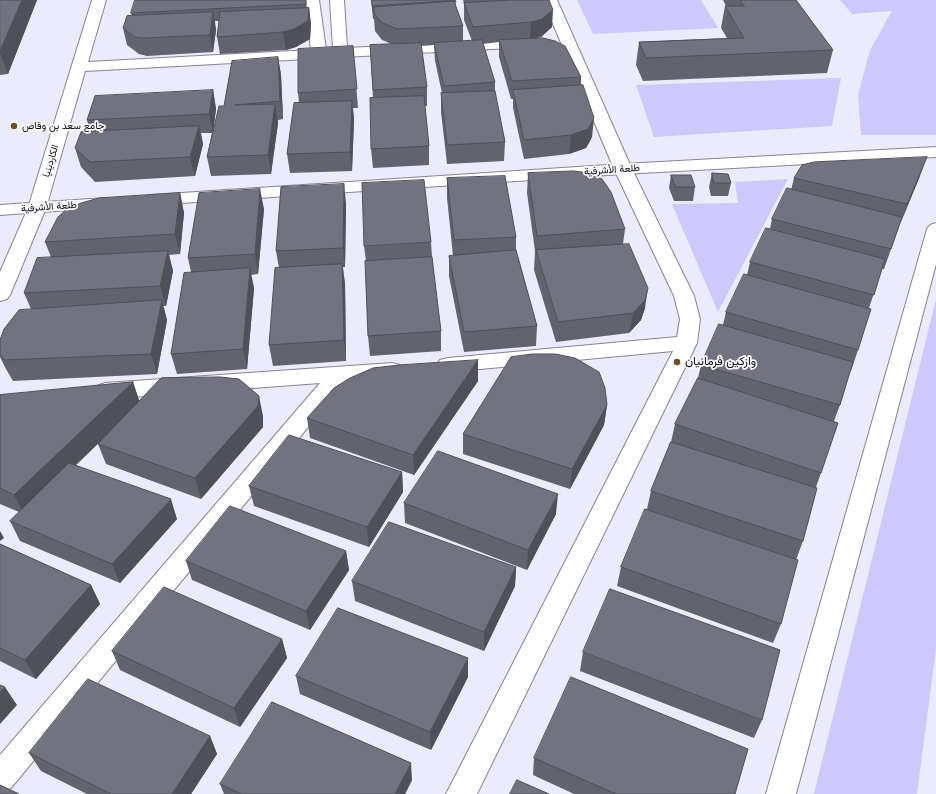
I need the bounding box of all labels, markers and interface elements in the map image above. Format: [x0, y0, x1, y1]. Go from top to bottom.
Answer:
place label: جامع سعد بن وقاص [22, 120, 104, 132]
marker: جامع سعد بن وقاص [9, 121, 19, 131]
street label: الكاردينيا [40, 143, 62, 179]
street label: طلعة الأشرفية [584, 162, 640, 178]
street label: طلعة الأشرفية [21, 199, 77, 215]
place label: وازكين فرمانيان [685, 355, 756, 369]
marker: وازكين فرمانيان [672, 357, 682, 367]

